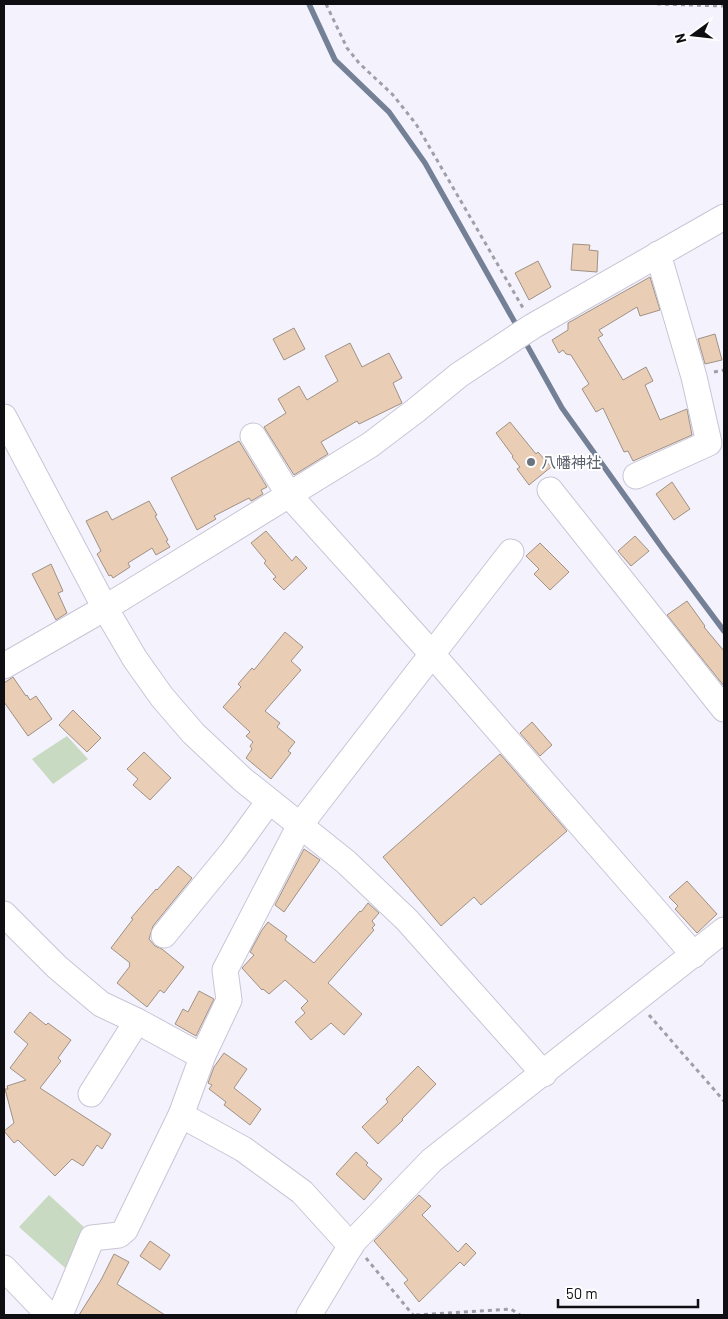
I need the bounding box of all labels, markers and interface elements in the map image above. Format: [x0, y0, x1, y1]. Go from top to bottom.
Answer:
north arrow [668, 10, 718, 60]
text: N [671, 32, 689, 45]
place label: 八幡神社 [541, 453, 601, 471]
marker: 八幡神社 [525, 456, 537, 468]
scale bar [558, 1276, 698, 1308]
text: 50 m [566, 1284, 598, 1302]

